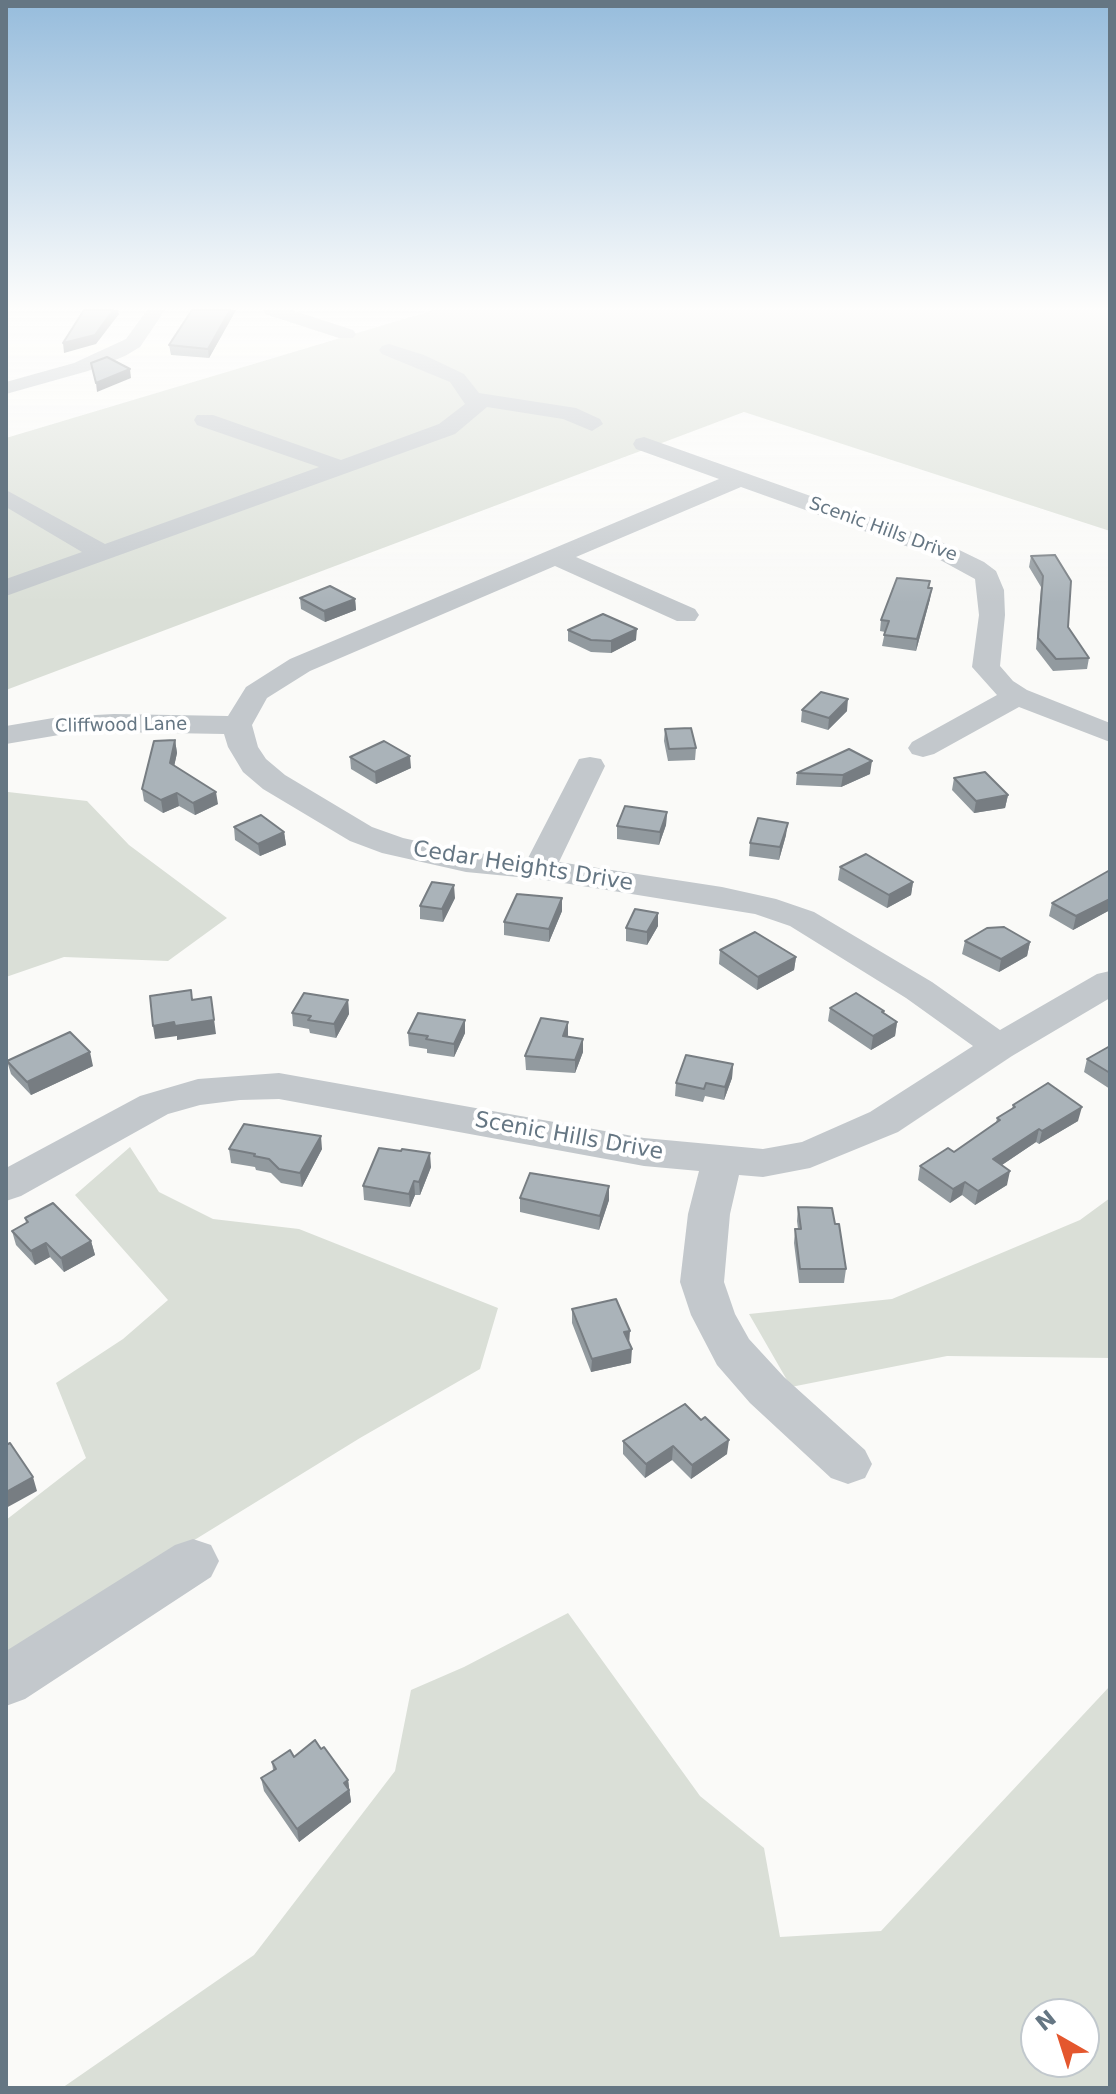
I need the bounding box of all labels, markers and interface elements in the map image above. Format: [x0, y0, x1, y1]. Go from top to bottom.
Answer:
street label: Scenic Hills Drive [806, 493, 960, 567]
street label: Cliffwood Lane [55, 714, 187, 738]
street label: Cedar Heights Drive [411, 837, 635, 897]
street label: Scenic Hills Drive [473, 1107, 665, 1167]
north arrow [1020, 1998, 1100, 2078]
text: N [1031, 2005, 1061, 2036]

